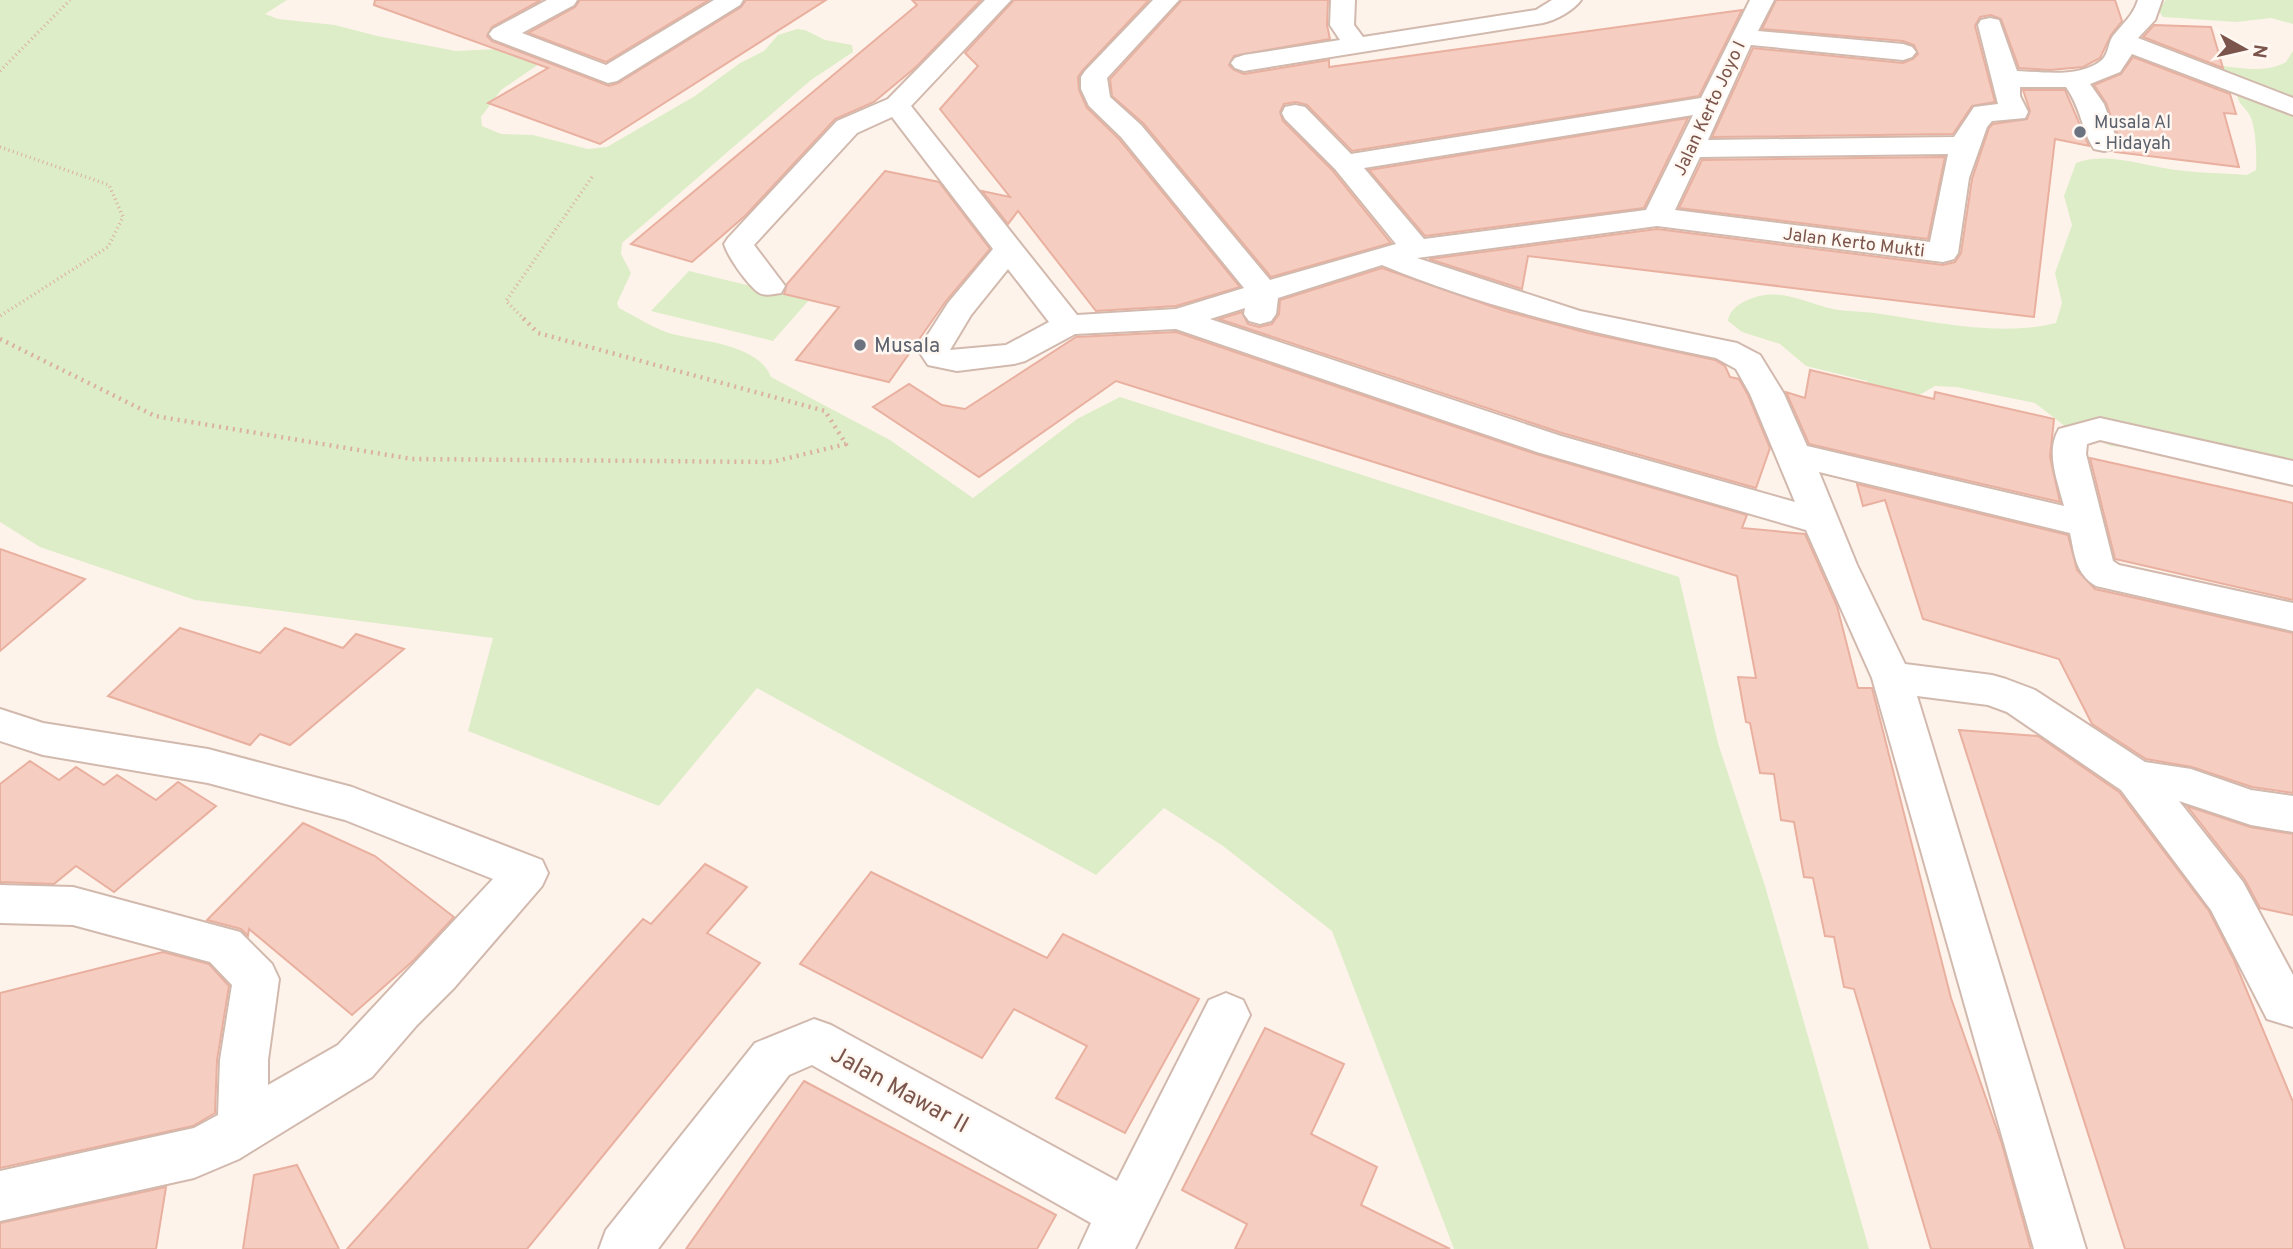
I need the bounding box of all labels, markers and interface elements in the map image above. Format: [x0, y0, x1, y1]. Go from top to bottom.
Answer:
north arrow [2209, 14, 2279, 84]
street label: Jalan Kerto Joyo I [1669, 38, 1752, 180]
text: N [2246, 43, 2272, 60]
place label: Musala Al - Hidayah [2094, 112, 2171, 156]
marker: Musala Al - Hidayah [2072, 124, 2088, 140]
street label: Jalan Kerto Mukti [1782, 223, 1926, 264]
place label: Musala [874, 333, 940, 360]
marker: Musala [852, 337, 868, 353]
street label: Jalan Mawar II [825, 1040, 973, 1141]

